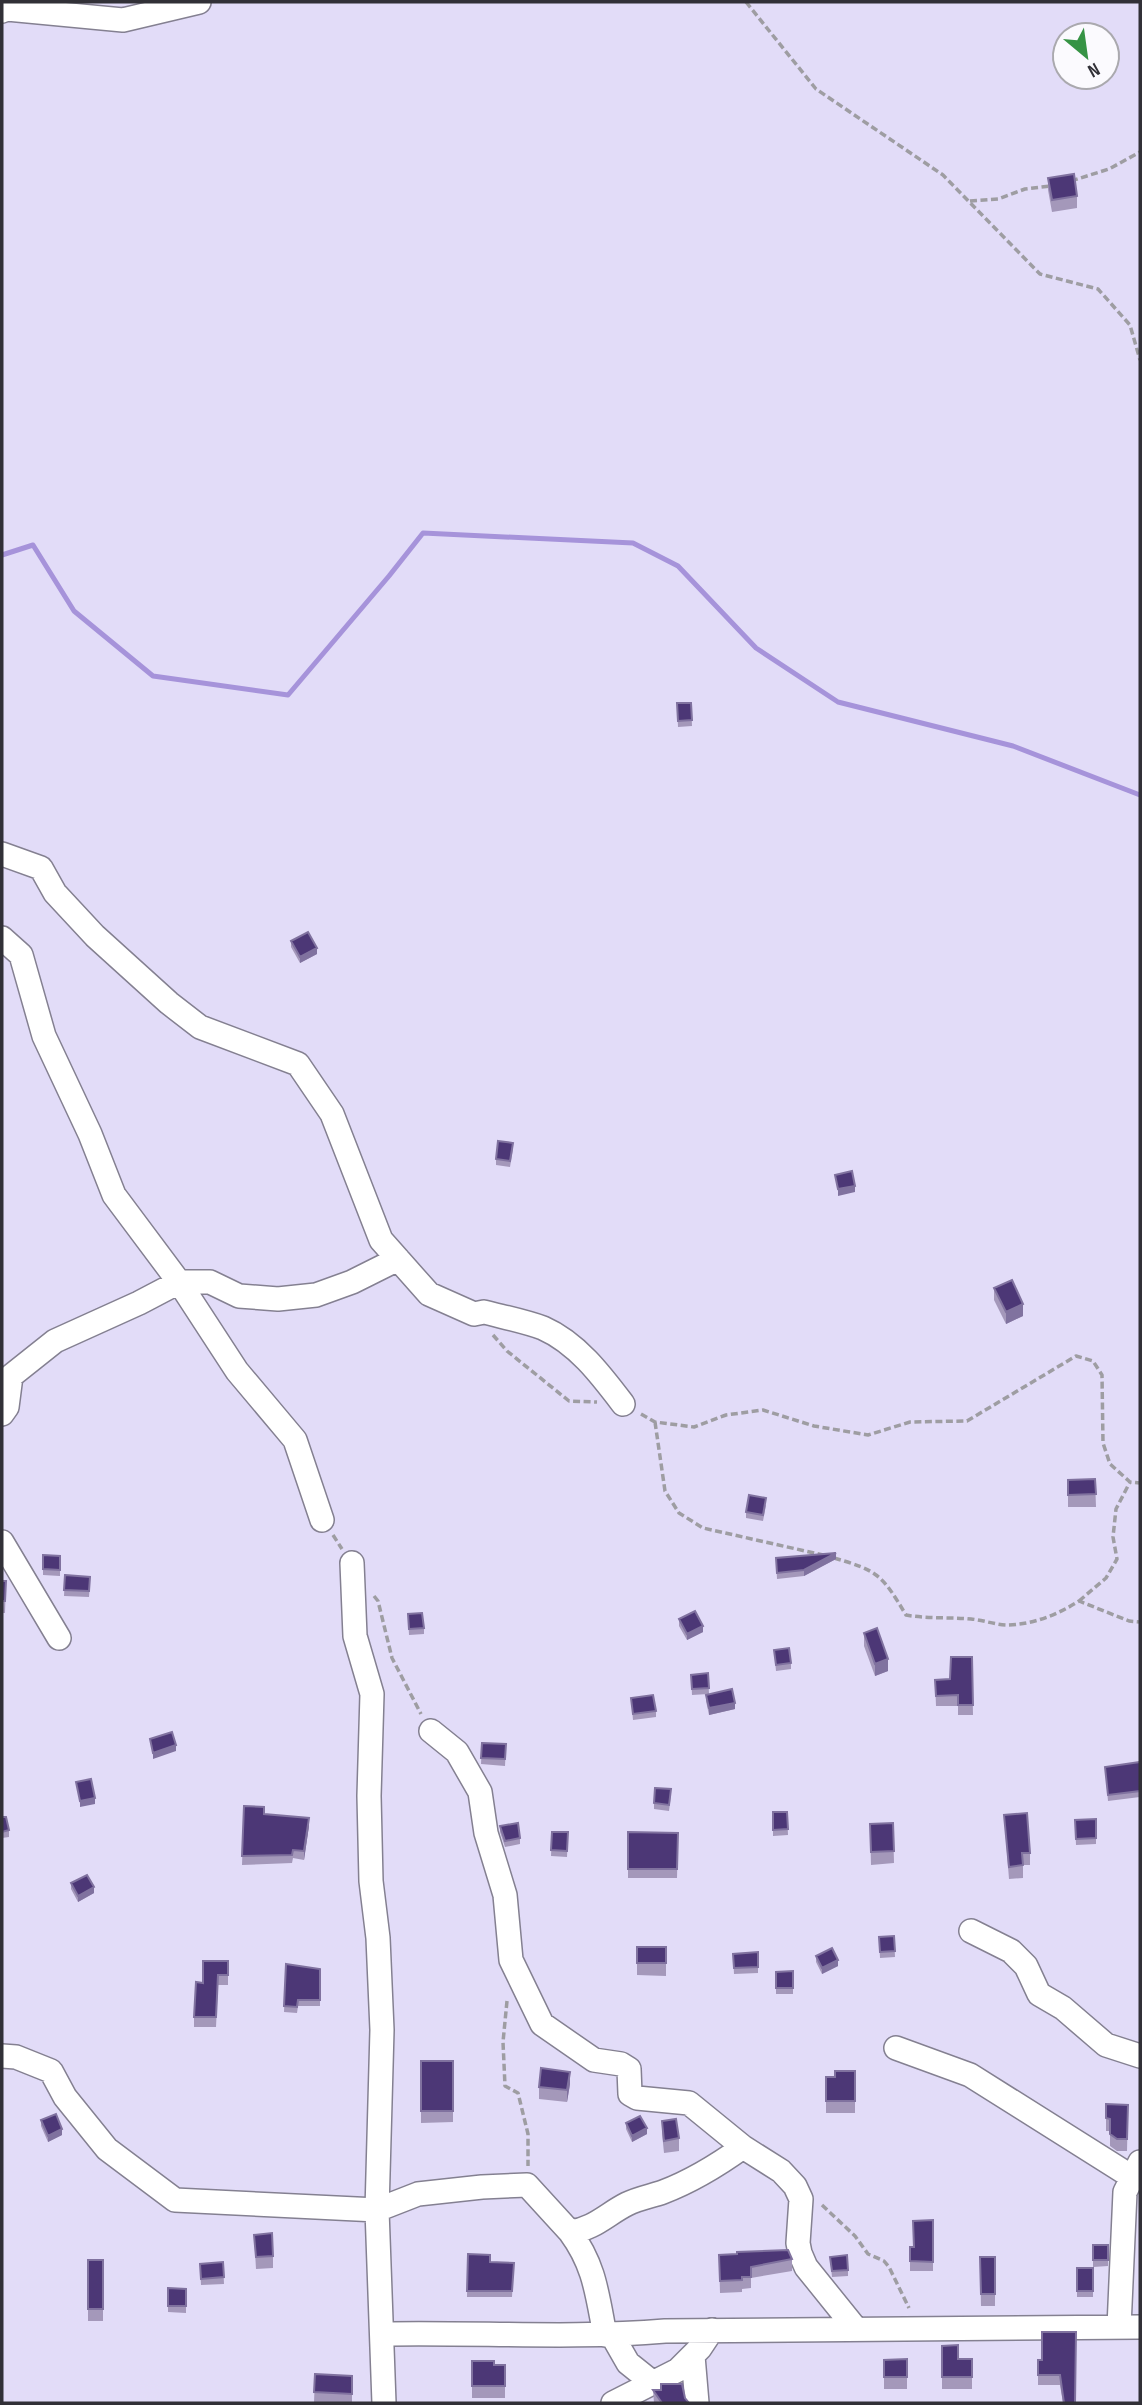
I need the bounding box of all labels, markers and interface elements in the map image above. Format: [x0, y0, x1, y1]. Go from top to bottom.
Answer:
north arrow [1051, 21, 1121, 91]
text: N [1083, 57, 1104, 82]

